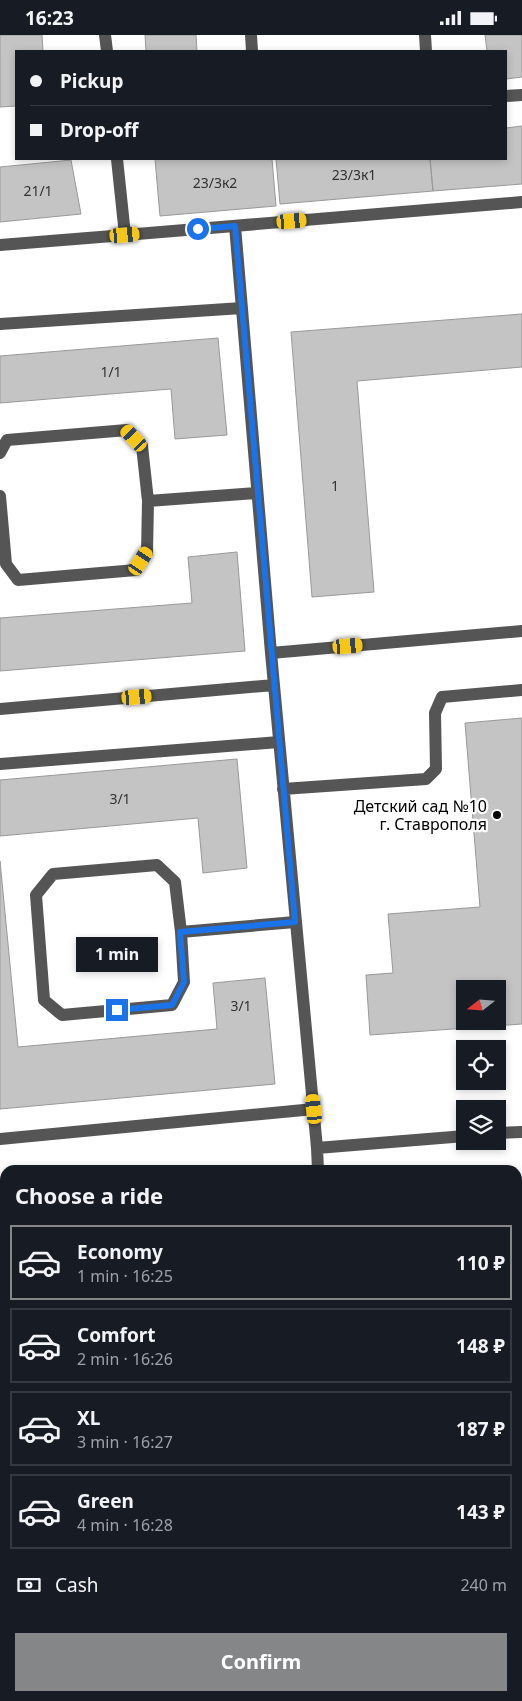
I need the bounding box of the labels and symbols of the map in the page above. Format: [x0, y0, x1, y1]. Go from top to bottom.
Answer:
house number: 23/3к1 [332, 165, 376, 184]
house number: 23/3к2 [193, 173, 237, 192]
house number: 21/1 [23, 181, 53, 200]
car [276, 212, 307, 230]
route start [187, 218, 209, 240]
car [109, 226, 140, 244]
house number: 1/1 [100, 362, 122, 381]
car [118, 422, 149, 454]
house number: 1 [331, 476, 339, 495]
car [126, 544, 155, 578]
car [332, 637, 363, 655]
car [121, 688, 152, 706]
house number: 3/1 [109, 789, 131, 808]
place label: Детский сад №10 г. Ставрополя [354, 795, 487, 835]
marker: Детский сад №10 г. Ставрополя [491, 809, 503, 821]
callout: 1 min [76, 937, 158, 973]
north arrow [456, 980, 506, 1030]
house number: 3/1 [230, 996, 252, 1015]
route end [106, 999, 128, 1021]
car [304, 1093, 323, 1125]

